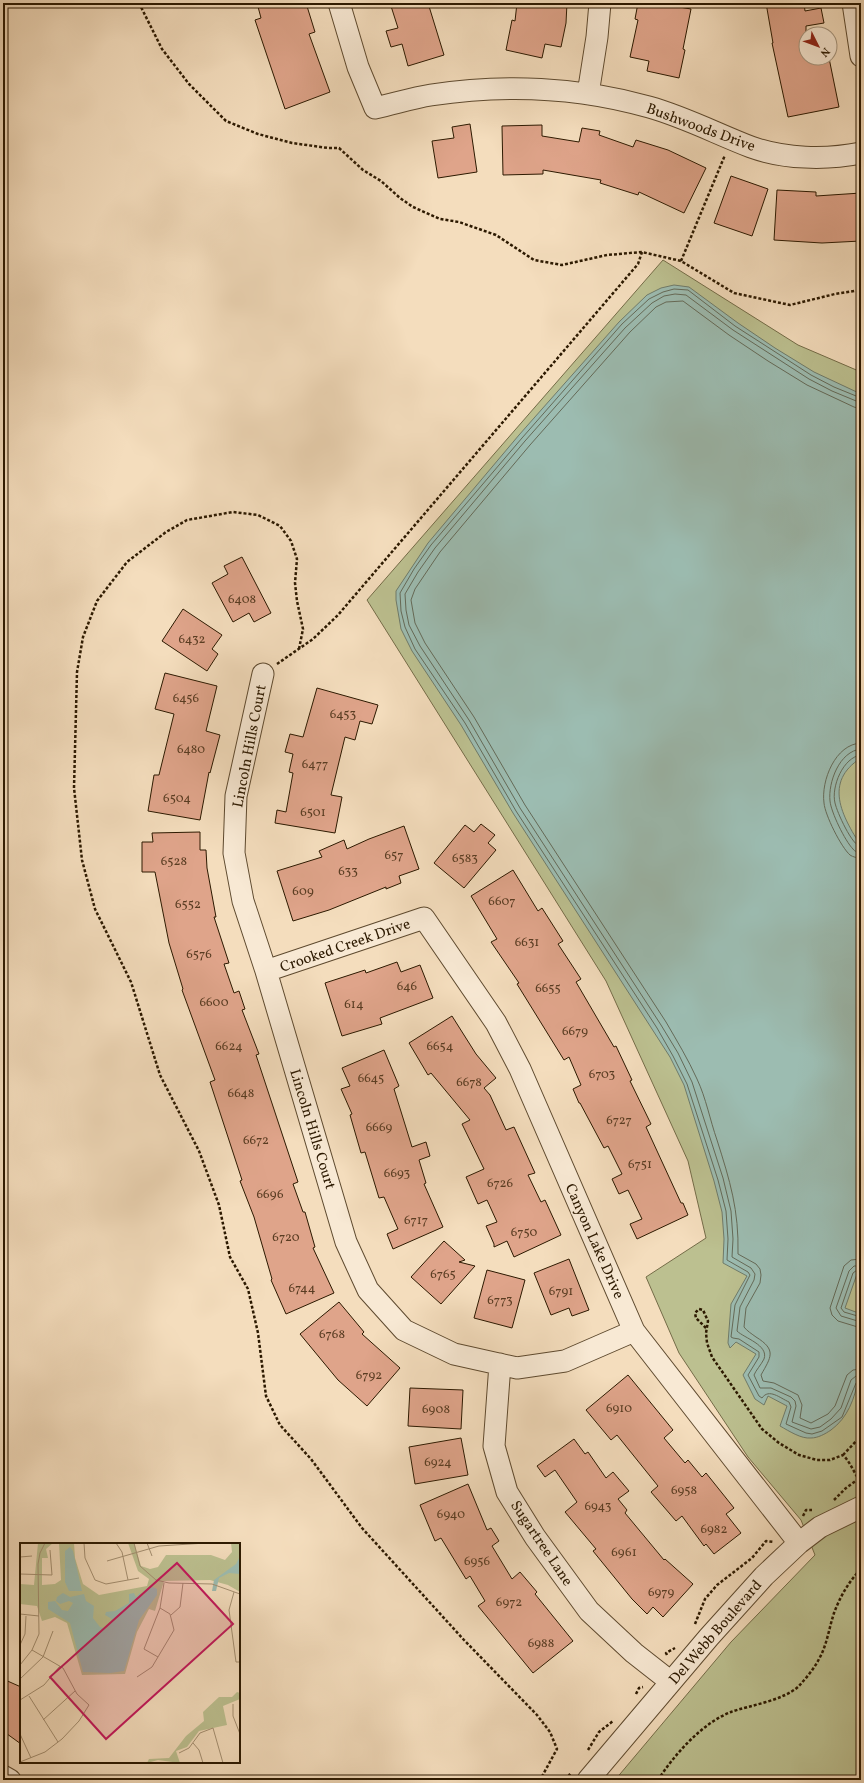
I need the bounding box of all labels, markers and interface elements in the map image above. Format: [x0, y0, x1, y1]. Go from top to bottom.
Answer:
north arrow [798, 26, 838, 66]
text: N [816, 44, 833, 60]
street label: Bushwoods Drive [643, 99, 758, 158]
house number: 6408 [228, 591, 256, 609]
house number: 6432 [178, 631, 206, 649]
street label: Lincoln Hills Court [228, 683, 273, 810]
house number: 6456 [173, 690, 200, 708]
house number: 6453 [330, 706, 357, 724]
house number: 6480 [177, 741, 205, 759]
house number: 6477 [302, 756, 328, 774]
house number: 6504 [163, 790, 191, 808]
house number: 6501 [300, 804, 326, 822]
house number: 657 [384, 847, 404, 865]
house number: 6583 [452, 850, 478, 868]
house number: 6528 [161, 853, 187, 871]
house number: 633 [338, 863, 358, 881]
house number: 609 [292, 883, 314, 901]
house number: 6607 [488, 893, 516, 911]
house number: 6552 [175, 896, 201, 914]
street label: Crooked Creek Drive [278, 914, 413, 979]
house number: 6631 [515, 934, 539, 952]
house number: 6576 [186, 946, 212, 964]
house number: 646 [397, 978, 418, 996]
house number: 6655 [535, 980, 561, 998]
house number: 6600 [199, 994, 229, 1012]
house number: 614 [344, 996, 364, 1014]
house number: 6679 [562, 1023, 588, 1041]
house number: 6624 [215, 1038, 243, 1056]
house number: 6654 [426, 1038, 454, 1056]
house number: 6703 [589, 1066, 616, 1084]
street label: Lincoln Hills Court [283, 1067, 340, 1192]
house number: 6645 [358, 1070, 384, 1088]
house number: 6678 [456, 1074, 482, 1092]
house number: 6648 [228, 1085, 254, 1103]
house number: 6727 [606, 1112, 632, 1130]
house number: 6669 [366, 1119, 392, 1137]
house number: 6672 [243, 1132, 269, 1150]
house number: 6751 [628, 1156, 652, 1174]
house number: 6693 [384, 1165, 410, 1183]
house number: 6726 [487, 1175, 514, 1193]
street label: Canyon Lake Drive [559, 1181, 628, 1303]
house number: 6696 [256, 1186, 284, 1204]
house number: 6717 [404, 1212, 428, 1230]
house number: 6750 [511, 1224, 538, 1242]
house number: 6720 [272, 1229, 300, 1247]
house number: 6765 [430, 1266, 456, 1284]
house number: 6744 [288, 1280, 316, 1298]
house number: 6791 [549, 1283, 573, 1301]
house number: 6773 [487, 1292, 513, 1310]
house number: 6768 [319, 1326, 345, 1344]
house number: 6792 [356, 1367, 382, 1385]
house number: 6910 [606, 1400, 632, 1418]
house number: 6908 [422, 1401, 450, 1419]
house number: 6924 [424, 1454, 452, 1472]
house number: 6958 [671, 1482, 697, 1500]
street label: Sugartree Lane [504, 1497, 577, 1591]
house number: 6943 [585, 1498, 612, 1516]
house number: 6940 [437, 1506, 465, 1524]
house number: 6982 [701, 1521, 727, 1539]
inset map [20, 1543, 240, 1763]
house number: 6961 [611, 1544, 637, 1562]
house number: 6956 [464, 1553, 490, 1571]
street label: Del Webb Boulevard [665, 1576, 768, 1690]
house number: 6979 [648, 1584, 674, 1602]
house number: 6972 [496, 1594, 522, 1612]
house number: 6988 [528, 1635, 554, 1653]

